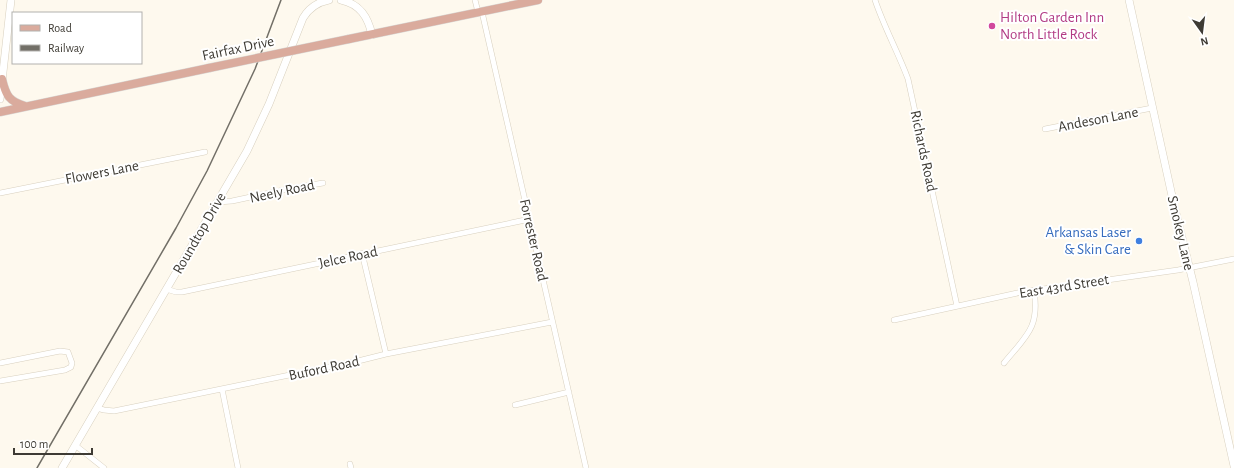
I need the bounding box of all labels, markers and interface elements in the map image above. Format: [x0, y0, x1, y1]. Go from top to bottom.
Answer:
place label: Hilton Garden Inn North Little Rock [1000, 10, 1104, 42]
legend [12, 12, 142, 64]
north arrow [1182, 12, 1222, 52]
marker: Hilton Garden Inn North Little Rock [987, 21, 997, 31]
text: Road [48, 22, 72, 34]
street label: Fairfax Drive [201, 34, 275, 63]
text: N [1199, 35, 1209, 47]
text: Railway [48, 42, 84, 55]
street label: Andeson Lane [1057, 104, 1140, 135]
street label: Richards Road [908, 109, 939, 193]
street label: Flowers Lane [64, 158, 140, 187]
street label: Neely Road [248, 177, 316, 206]
street label: Roundtop Drive [170, 190, 229, 277]
street label: Smokey Lane [1165, 194, 1196, 272]
street label: Forrester Road [517, 198, 550, 283]
place label: Arkansas Laser & Skin Care [1046, 225, 1131, 257]
marker: Arkansas Laser & Skin Care [1134, 236, 1144, 246]
street label: Jelce Road [317, 244, 379, 271]
street label: East 43rd Street [1018, 272, 1110, 301]
street label: Buford Road [287, 354, 361, 383]
scale bar [14, 430, 92, 456]
text: 100 m [20, 438, 48, 450]

